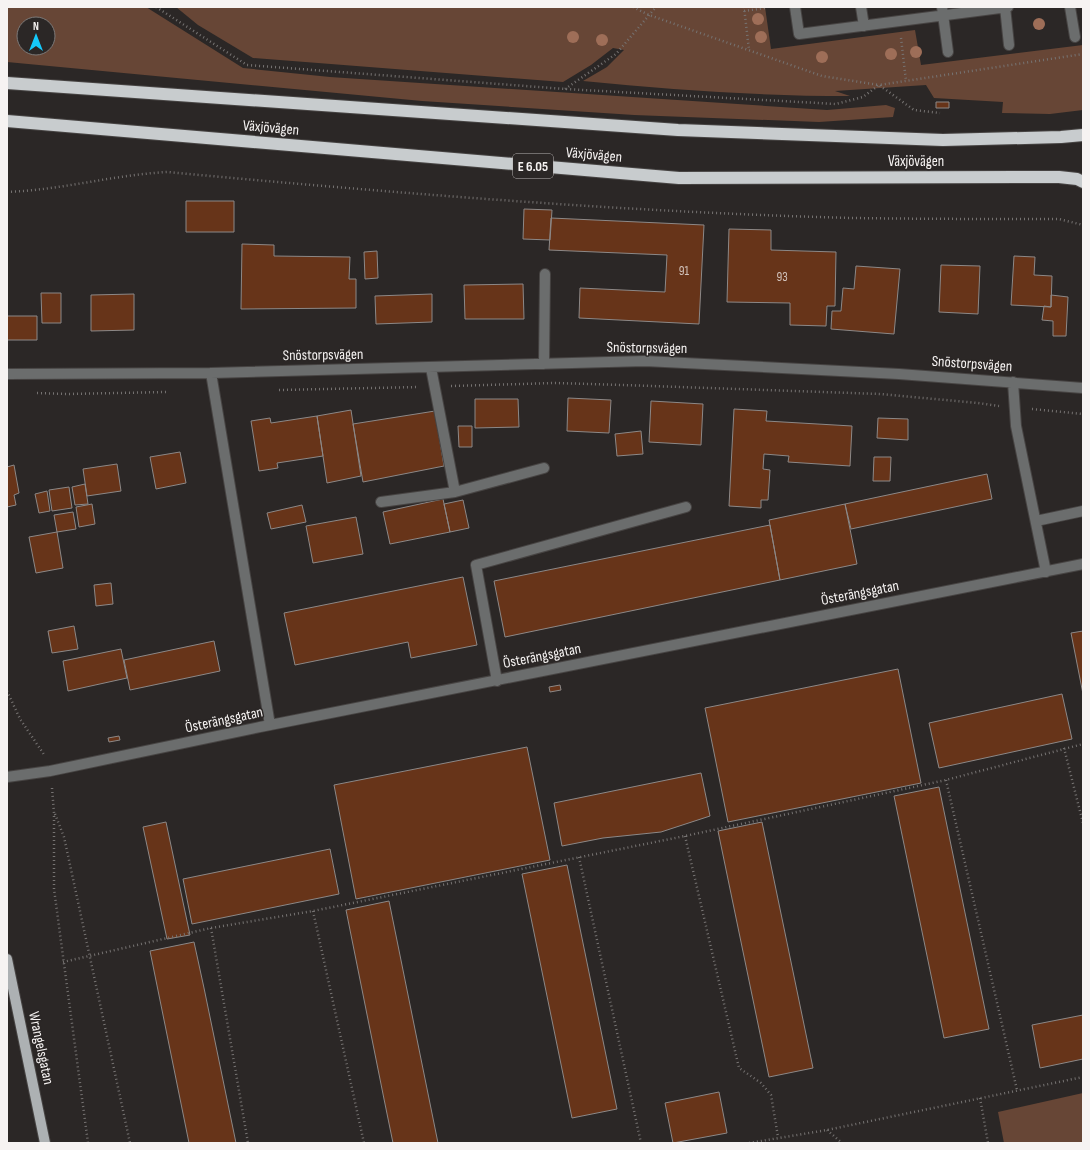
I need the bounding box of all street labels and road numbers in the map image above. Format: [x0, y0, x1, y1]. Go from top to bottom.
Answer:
street label: Växjövägen [242, 116, 300, 140]
street label: Växjövägen [565, 143, 623, 167]
street label: Växjövägen [888, 152, 944, 171]
road number: E 6.05 [513, 154, 553, 178]
street label: Snöstorpsvägen [606, 338, 688, 358]
street label: Snöstorpsvägen [282, 345, 364, 365]
street label: Snöstorpsvägen [931, 352, 1013, 376]
street label: Österängsgatan [819, 576, 901, 610]
street label: Österängsgatan [501, 639, 583, 673]
street label: Österängsgatan [183, 702, 265, 738]
street label: Wrangelsgatan [24, 1010, 58, 1086]

